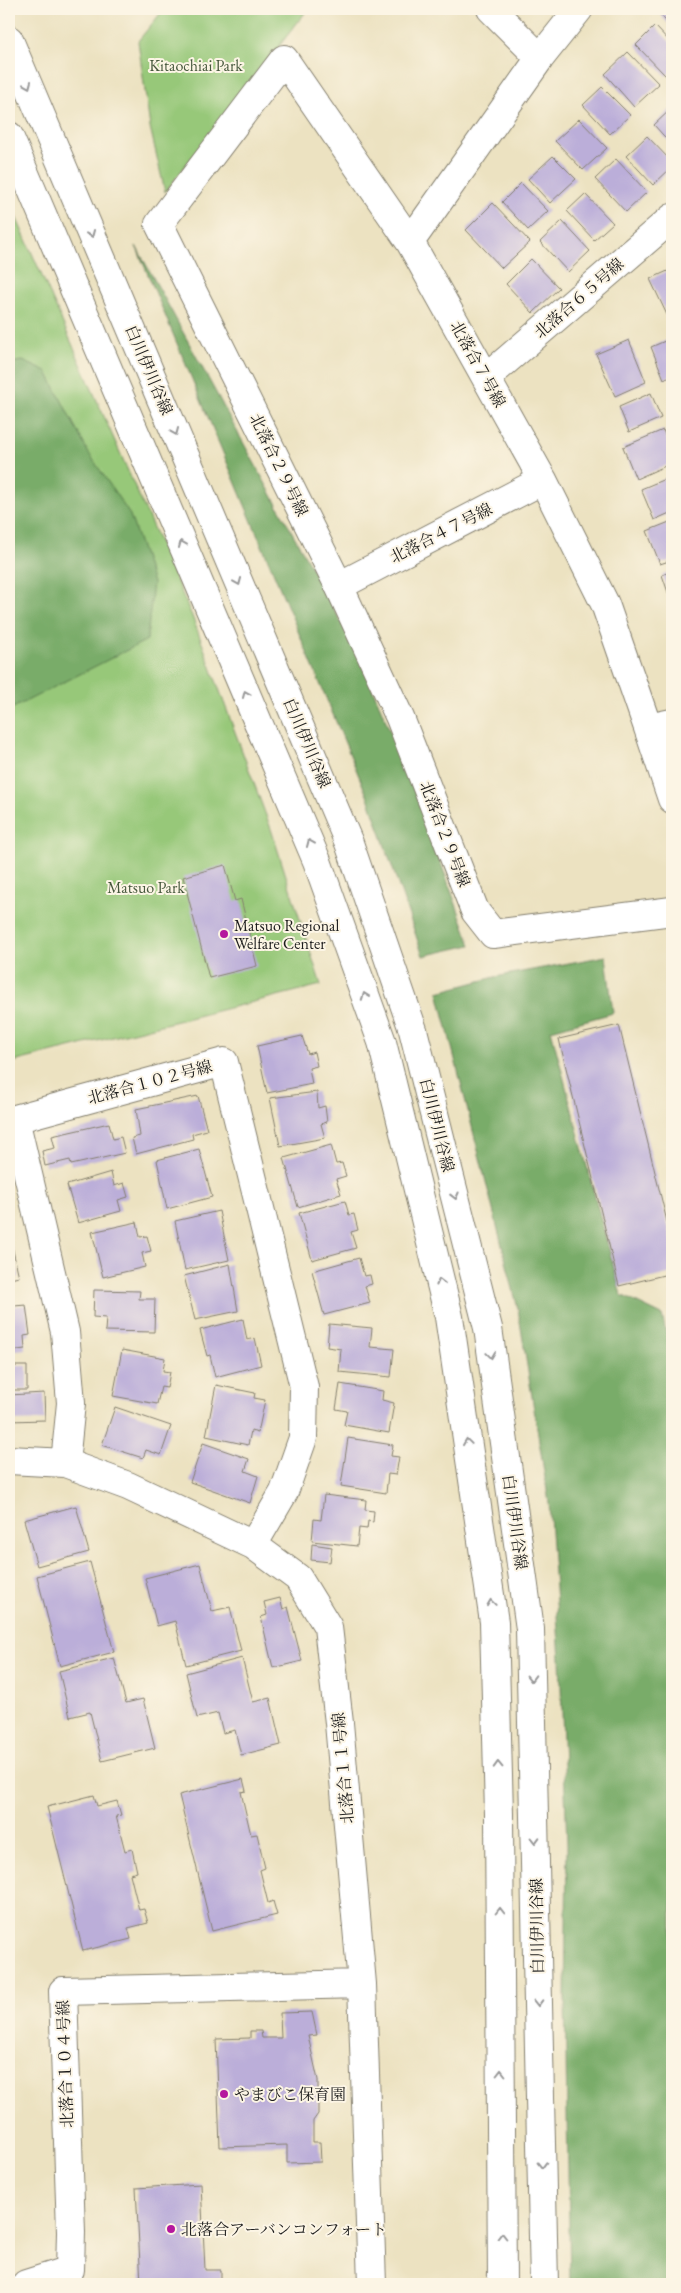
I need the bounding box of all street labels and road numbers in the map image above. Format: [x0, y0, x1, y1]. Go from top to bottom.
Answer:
street label: 北落合６５号線 [530, 253, 628, 343]
street label: 北落合７号線 [446, 317, 510, 411]
street label: 白川伊川谷線 [121, 322, 177, 418]
street label: 北落合２９号線 [245, 410, 313, 520]
street label: 北落合４７号線 [386, 498, 496, 568]
street label: 白川伊川谷線 [279, 695, 335, 791]
street label: 北落合２９号線 [415, 778, 475, 890]
street label: 北落合１０２号線 [85, 1055, 215, 1109]
street label: 白川伊川谷線 [415, 1076, 459, 1174]
street label: 白川伊川谷線 [498, 1473, 532, 1571]
street label: 北落合１１号線 [328, 1711, 358, 1825]
street label: 白川伊川谷線 [526, 1878, 548, 1974]
street label: 北落合１０４号線 [52, 2000, 78, 2128]

